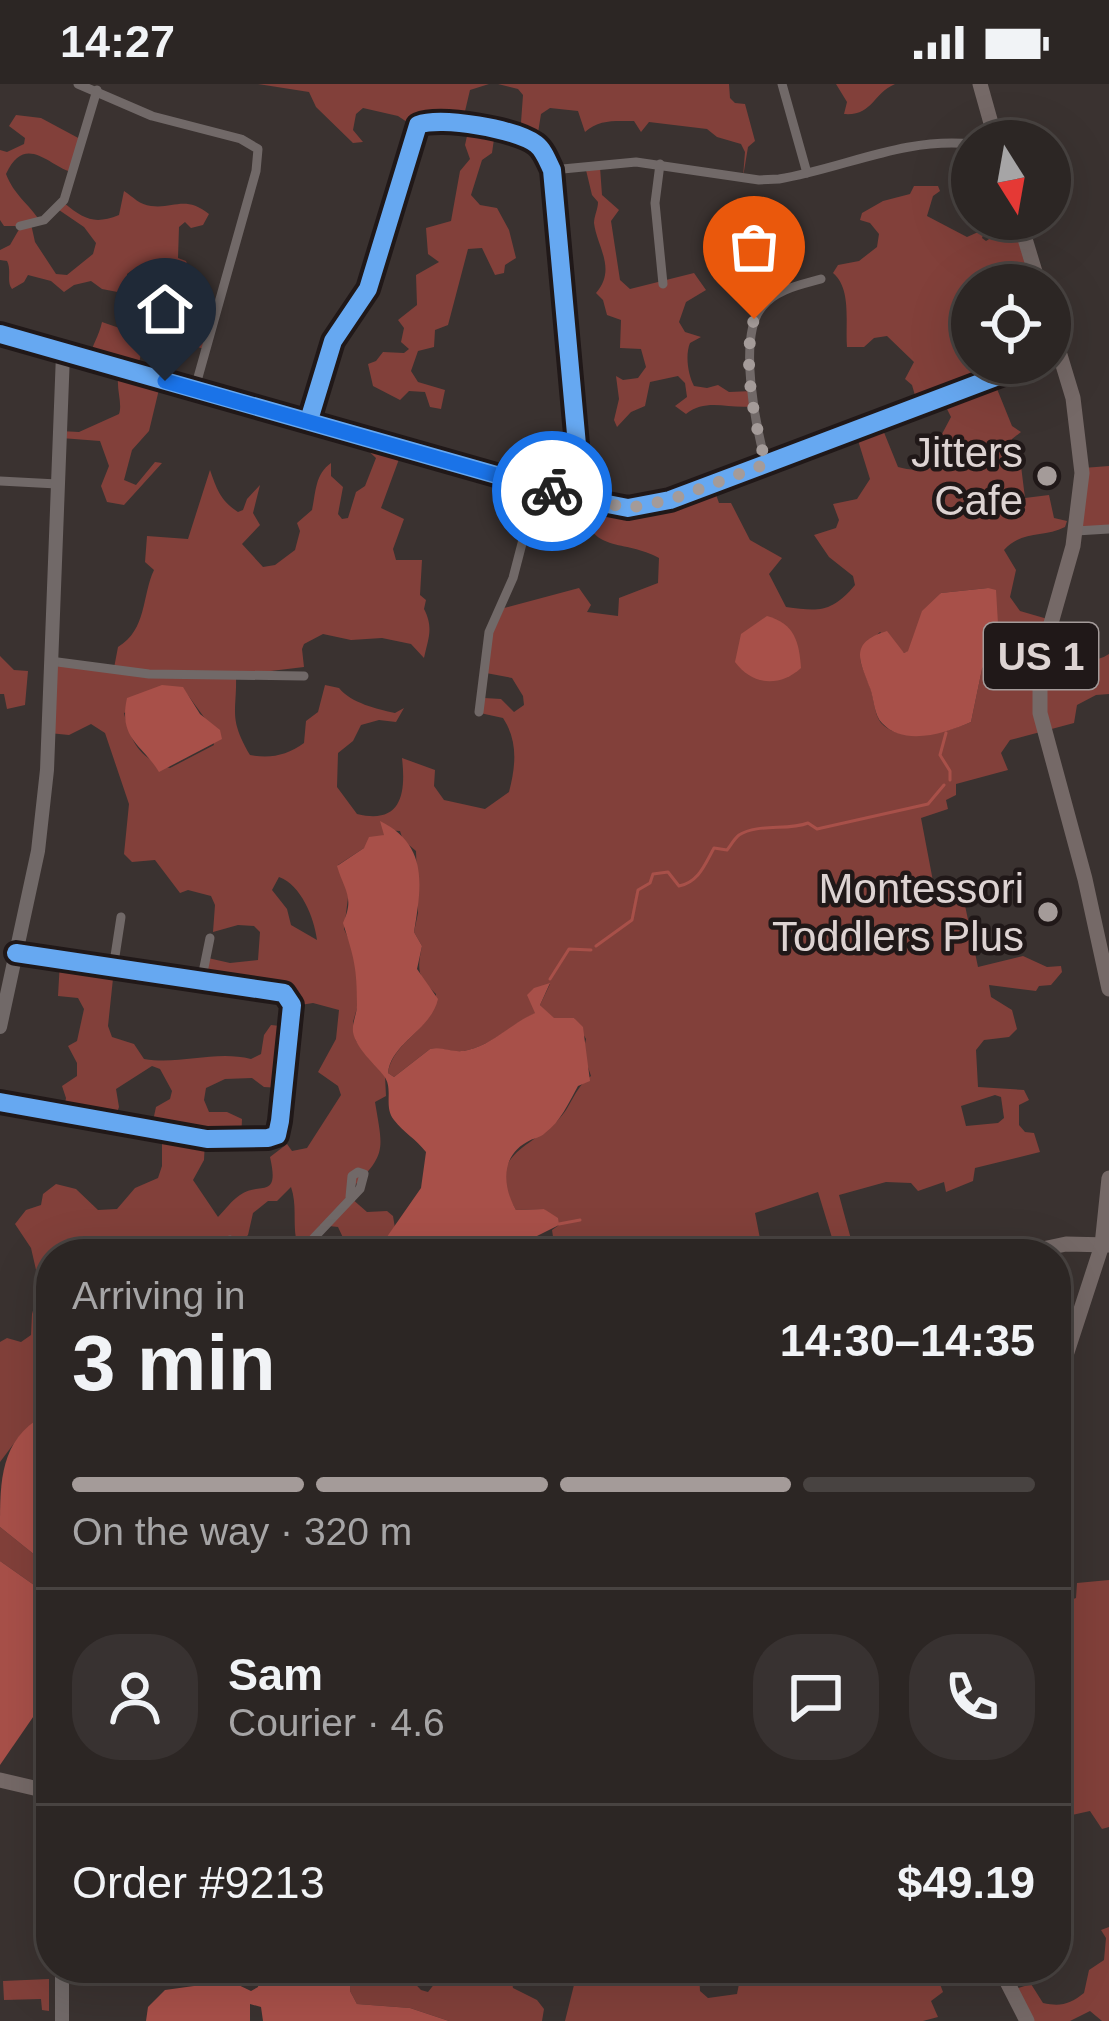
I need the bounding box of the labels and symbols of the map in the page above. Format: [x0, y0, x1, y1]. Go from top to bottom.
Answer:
north arrow [951, 120, 1071, 240]
pin [703, 196, 805, 319]
pin [114, 258, 216, 381]
place label: Jitters Cafe [911, 429, 1023, 524]
courier [492, 431, 612, 551]
marker: Jitters Cafe [1034, 463, 1060, 489]
road number: US 1 [984, 623, 1098, 689]
place label: Montessori Toddlers Plus [772, 865, 1024, 960]
marker: Montessori Toddlers Plus [1035, 899, 1061, 925]

